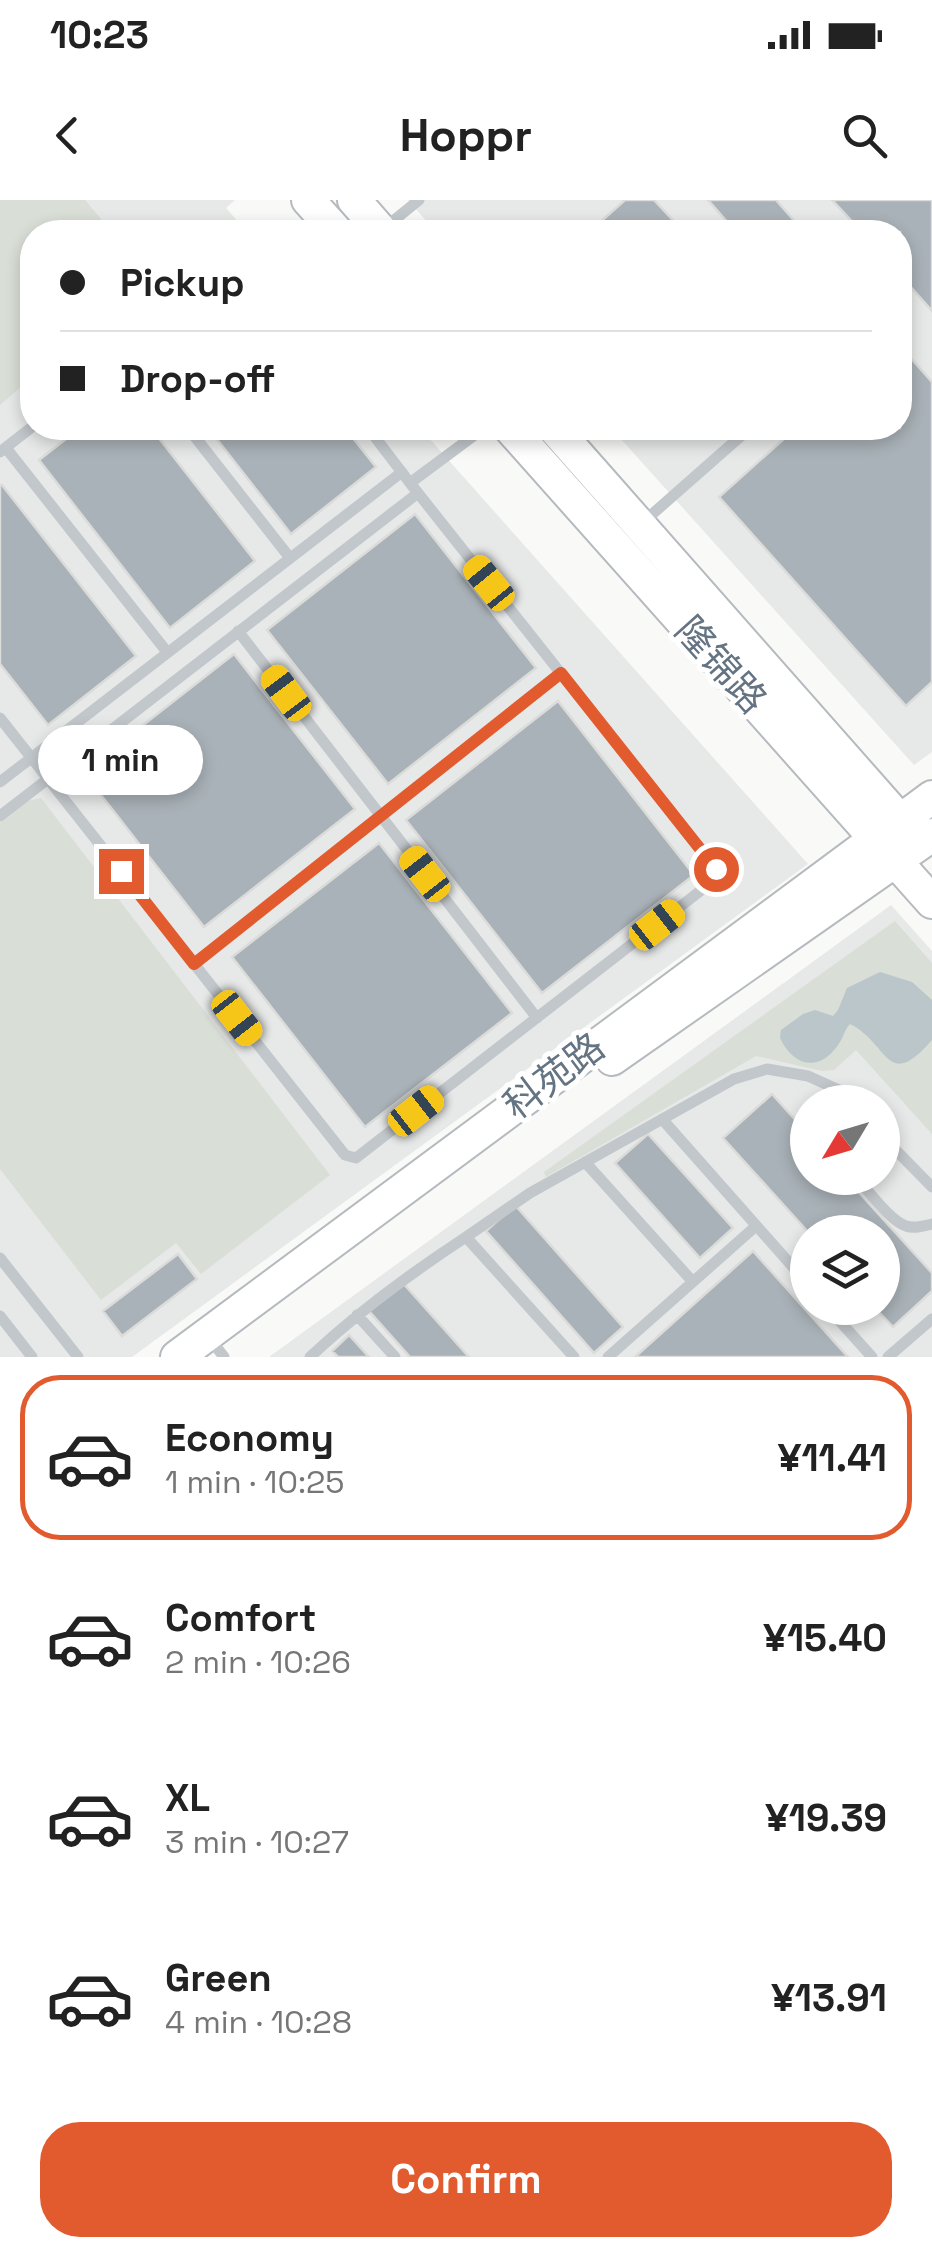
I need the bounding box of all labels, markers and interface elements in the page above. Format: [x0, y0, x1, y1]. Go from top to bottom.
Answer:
text: 10:23 [50, 11, 149, 59]
text: Hoppr [400, 107, 532, 164]
icon: back [40, 108, 95, 163]
icon: search [837, 108, 892, 163]
text: Pickup [120, 259, 244, 307]
text: Drop-off [120, 355, 275, 403]
car [458, 550, 520, 616]
street label: 隆锦路 [665, 607, 777, 723]
car [256, 660, 316, 726]
callout: 1 min [38, 726, 204, 796]
text: 1 min [81, 740, 160, 780]
car [395, 841, 455, 907]
route start [694, 847, 739, 892]
route end [99, 849, 144, 894]
car [624, 895, 690, 955]
car [207, 985, 267, 1051]
street label: 科苑路 [494, 1023, 614, 1129]
car [383, 1081, 449, 1141]
north arrow [790, 1085, 900, 1195]
map controls [790, 1085, 900, 1325]
button: layers [790, 1215, 900, 1325]
icon: car [45, 1413, 135, 1503]
text: Economy [165, 1414, 334, 1462]
text: ¥11.41 [778, 1434, 887, 1482]
text: 1 min · 10:25 [165, 1462, 344, 1502]
icon: car [45, 1593, 135, 1683]
text: Comfort [165, 1594, 316, 1642]
text: ¥15.40 [763, 1614, 887, 1662]
text: 2 min · 10:26 [165, 1642, 351, 1682]
icon: car [45, 1773, 135, 1863]
text: XL [165, 1774, 210, 1822]
text: ¥19.39 [765, 1794, 887, 1842]
text: 3 min · 10:27 [165, 1822, 349, 1862]
icon: car [45, 1953, 135, 2043]
text: Green [165, 1954, 272, 2002]
text: ¥13.91 [771, 1974, 887, 2022]
text: 4 min · 10:28 [165, 2002, 352, 2042]
button: Confirm [40, 2122, 892, 2237]

